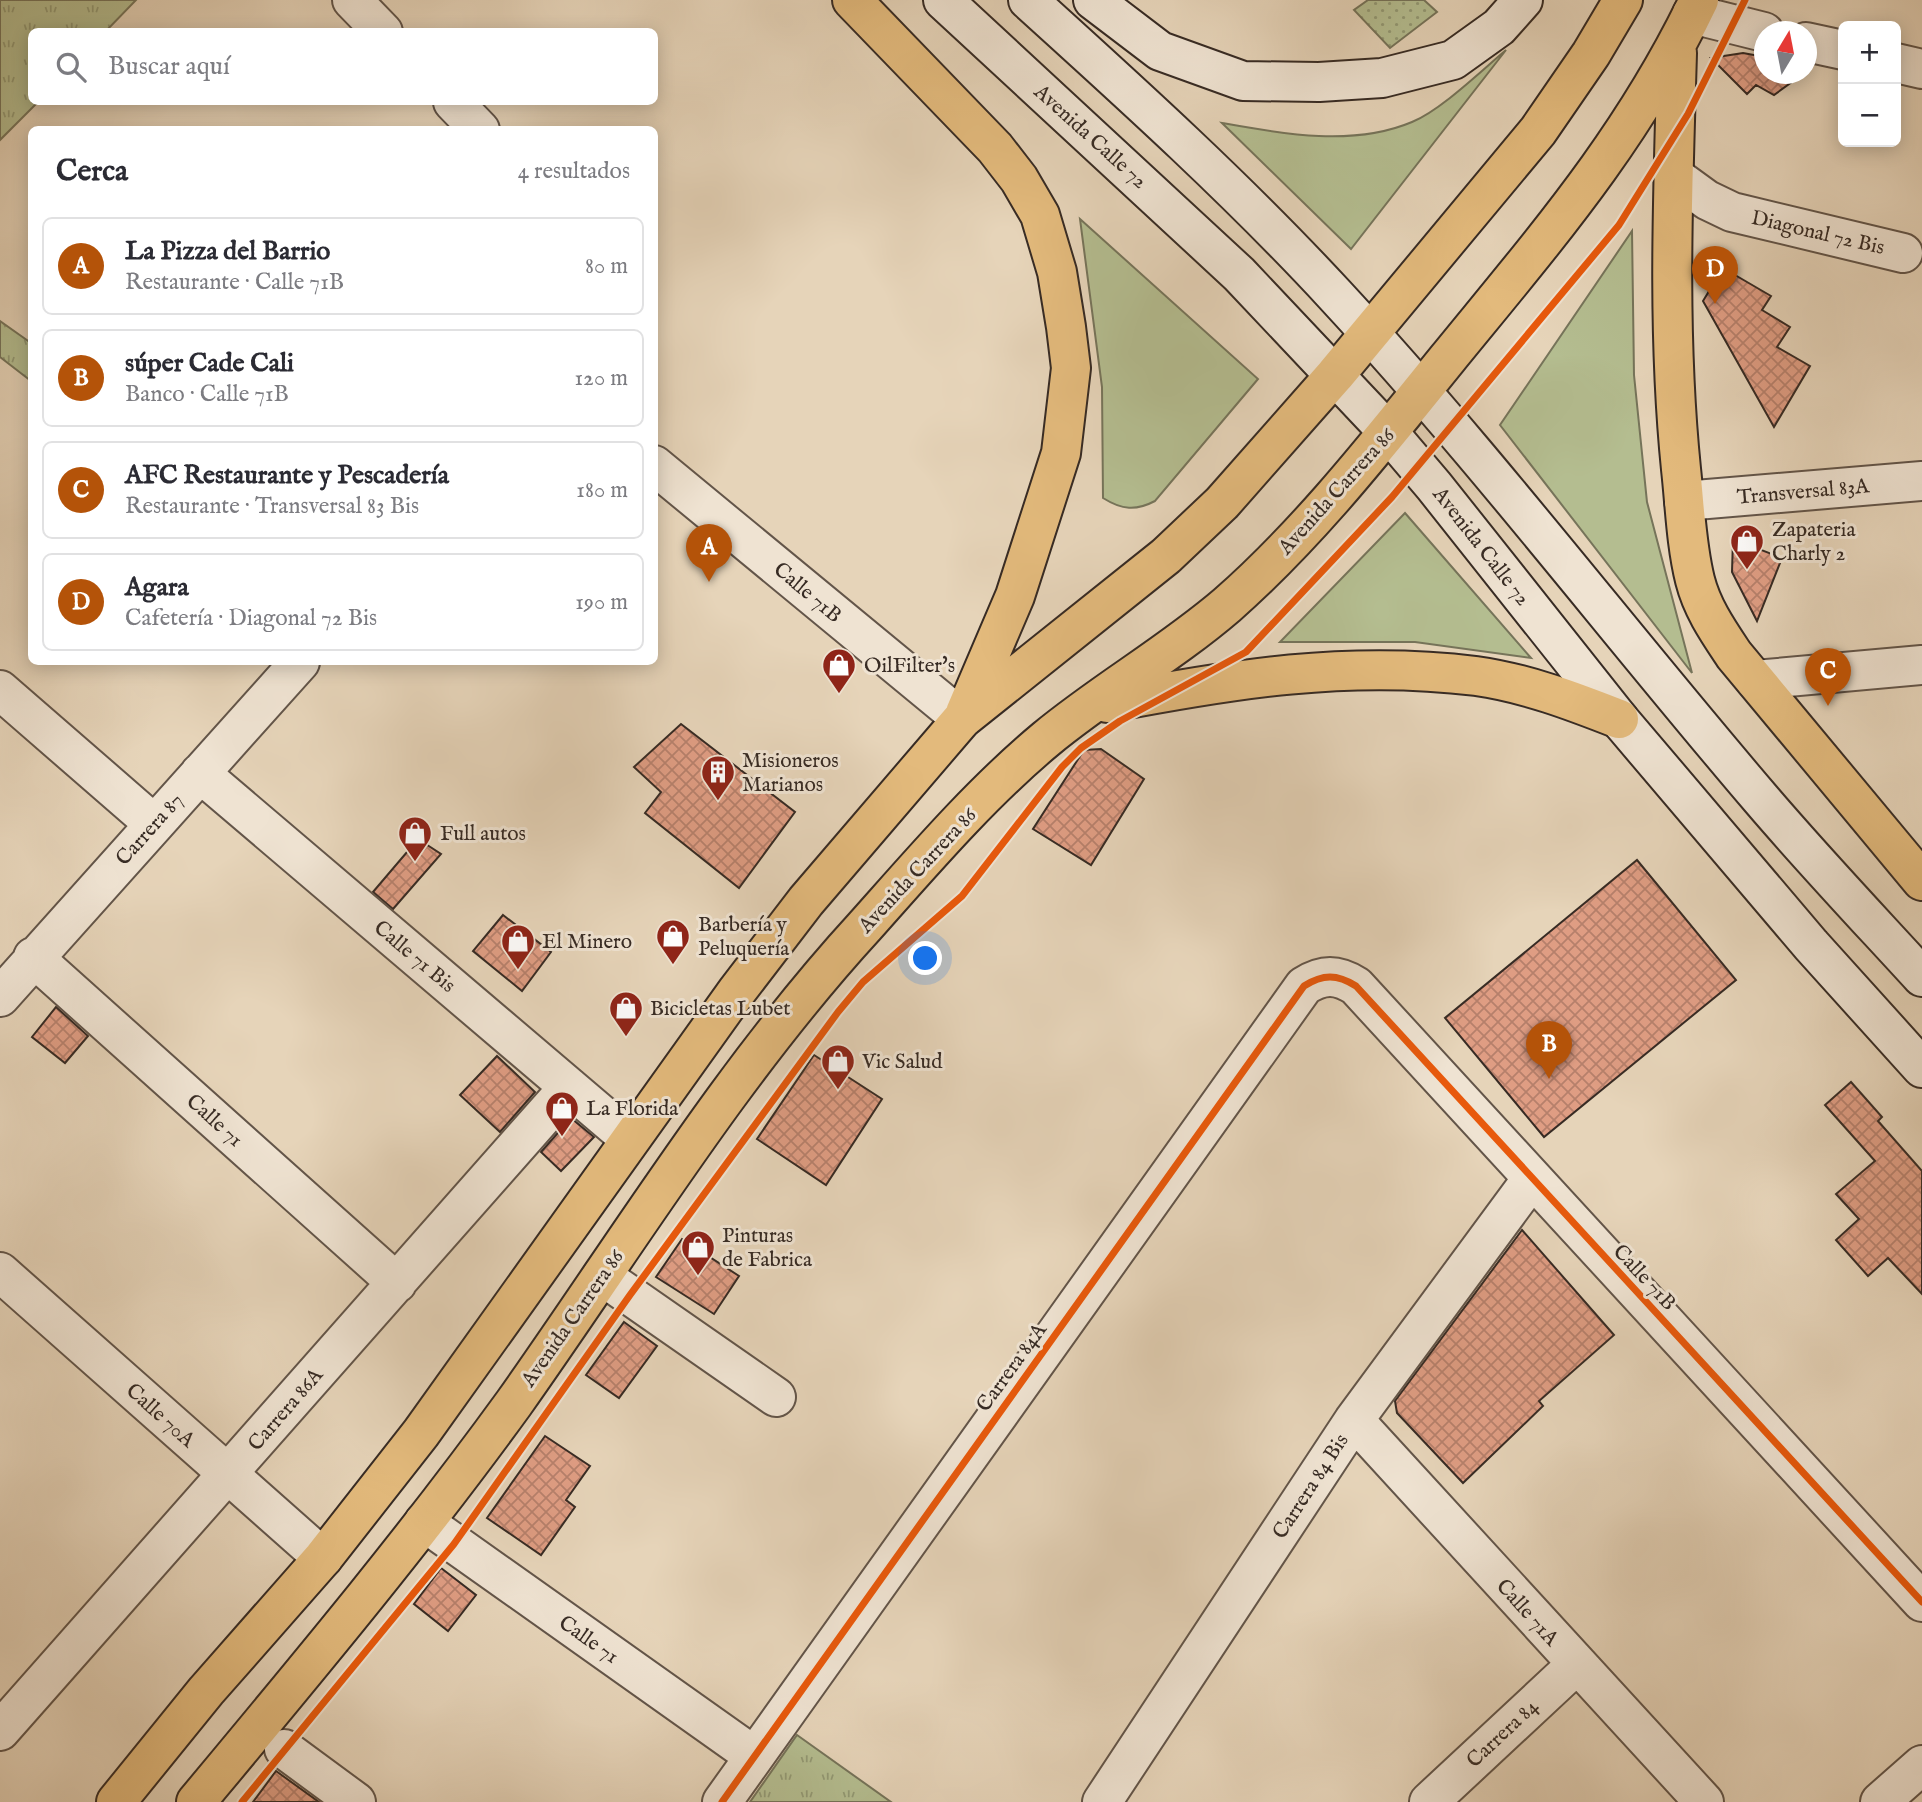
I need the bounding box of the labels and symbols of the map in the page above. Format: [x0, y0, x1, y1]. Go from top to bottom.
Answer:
north arrow [1754, 21, 1817, 84]
street label: Avenida Calle 72 [1027, 78, 1152, 195]
street label: Diagonal 72 Bis [1748, 205, 1887, 262]
pin: D [1692, 246, 1738, 304]
street label: Avenida Carrera 86 [1272, 422, 1402, 562]
street label: Transversal 83A [1736, 473, 1871, 512]
street label: Avenida Calle 72 [1425, 481, 1536, 612]
place label: Zapateria Charly 2 [1772, 517, 1856, 568]
shop icon: Zapateria Charly 2 [1728, 522, 1766, 571]
pin: A [686, 524, 732, 582]
street label: Calle 71B [767, 557, 847, 630]
shop icon: OilFilter's [820, 646, 858, 695]
pin: C [1805, 648, 1851, 706]
place label: OilFilter's [864, 653, 955, 680]
place label: Misioneros Marianos [742, 748, 839, 799]
building icon: Misioneros Marianos [699, 753, 737, 802]
street label: Carrera 87 [110, 788, 190, 872]
street label: Avenida Carrera 86 [852, 802, 984, 940]
shop icon: Full autos [396, 814, 434, 863]
place label: Full autos [440, 821, 526, 848]
place label: Barbería y Peluquería [698, 912, 790, 963]
street label: Calle 71 Bis [367, 915, 461, 999]
shop icon: Barbería y Peluquería [654, 917, 692, 966]
shop icon: El Minero [499, 922, 537, 971]
place label: El Minero [542, 929, 632, 956]
your location [908, 941, 942, 975]
shop icon: Bicicletas Lubet [607, 989, 645, 1038]
place label: Bicicletas Lubet [650, 996, 790, 1023]
pin: B [1526, 1021, 1572, 1079]
shop icon: Vic Salud [819, 1042, 857, 1091]
place label: Vic Salud [861, 1049, 943, 1076]
street label: Calle 71 [180, 1089, 248, 1154]
shop icon: La Florida [543, 1089, 581, 1138]
place label: La Florida [586, 1096, 679, 1123]
place label: Pinturas de Fabrica [722, 1223, 813, 1274]
shop icon: Pinturas de Fabrica [679, 1228, 717, 1277]
street label: Calle 71B [1606, 1239, 1682, 1317]
street label: Avenida Carrera 86 [515, 1244, 631, 1394]
street label: Carrera 84A [971, 1318, 1054, 1418]
street label: Carrera 86A [243, 1362, 330, 1457]
street label: Calle 70A [120, 1378, 201, 1455]
street label: Carrera 84 Bis [1267, 1429, 1355, 1545]
street label: Calle 71A [1490, 1574, 1565, 1653]
street label: Calle 71 [553, 1610, 623, 1671]
street label: Carrera 84 [1461, 1693, 1545, 1774]

